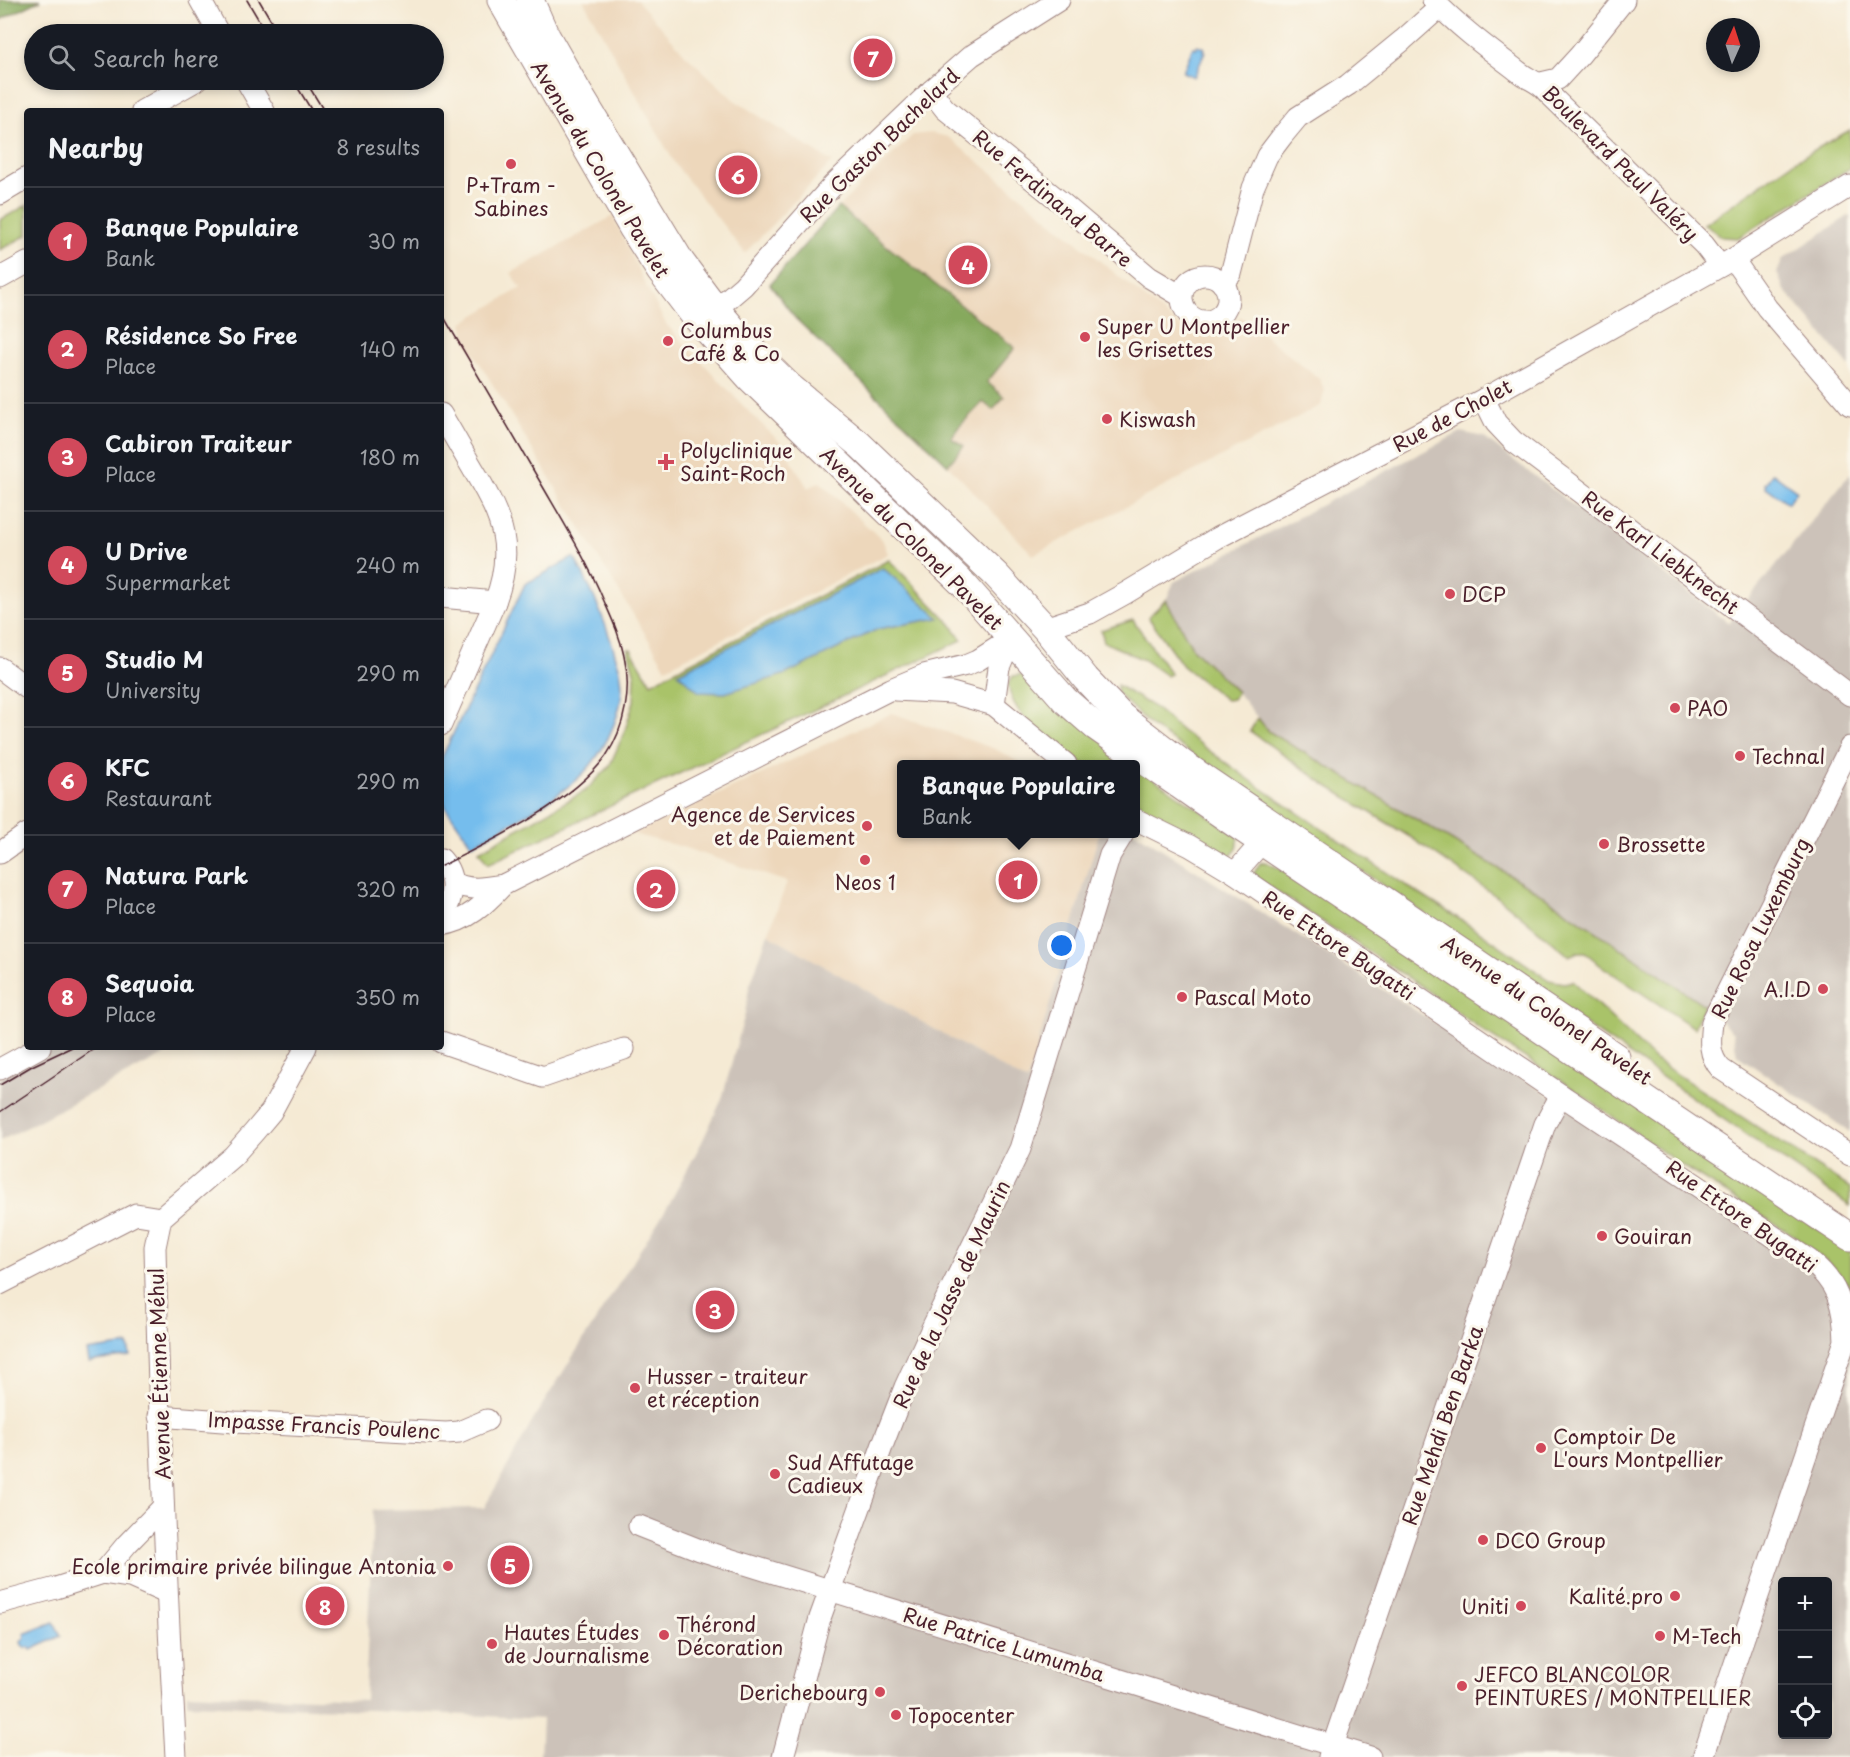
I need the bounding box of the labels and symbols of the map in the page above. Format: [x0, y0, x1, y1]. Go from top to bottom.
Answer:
north arrow [1706, 18, 1760, 72]
pin: 7 [854, 36, 892, 80]
street label: Avenue du Colonel Pavelet [524, 55, 678, 283]
street label: Rue Gaston Bachelard [792, 61, 966, 229]
street label: Boulevard Paul Valéry [1536, 78, 1706, 248]
street label: Rue Ferdinand Barre [967, 122, 1139, 274]
pin: 6 [718, 152, 758, 198]
marker: P+Tram - Sabines [504, 157, 518, 171]
place label: P+Tram - Sabines [466, 170, 556, 223]
pin: 4 [948, 242, 988, 288]
place label: Super U Montpellier les Grisettes [1097, 311, 1290, 364]
place label: Columbus Café & Co [680, 315, 780, 368]
marker: Super U Montpellier les Grisettes [1078, 330, 1092, 344]
marker: Columbus Café & Co [661, 334, 675, 348]
street label: Rue de Cholet [1387, 371, 1517, 459]
place label: Kiswash [1119, 404, 1196, 434]
marker: Kiswash [1100, 412, 1114, 426]
place label: Polyclinique Saint-Roch [680, 435, 793, 488]
street label: Avenue du Colonel Pavelet [813, 439, 1011, 637]
marker: Polyclinique Saint-Roch [657, 453, 675, 471]
street label: Rue Karl Liebknecht [1576, 483, 1746, 621]
place label: DCP [1462, 579, 1506, 609]
marker: DCP [1443, 587, 1457, 601]
place label: PAO [1687, 693, 1728, 723]
marker: PAO [1668, 701, 1682, 715]
place label: Technal [1752, 741, 1825, 771]
marker: Technal [1733, 749, 1747, 763]
place label: Agence de Services et de Paiement [671, 799, 855, 852]
marker: Agence de Services et de Paiement [860, 819, 874, 833]
place label: Brossette [1616, 829, 1706, 859]
street label: Rue Rosa Luxemburg [1703, 832, 1817, 1024]
marker: Brossette [1597, 837, 1611, 851]
marker: Neos 1 [858, 853, 872, 867]
pin: 1 [998, 858, 1038, 902]
pin: 2 [636, 866, 676, 912]
place label: Neos 1 [834, 867, 896, 897]
street label: Rue Ettore Bugatti [1257, 883, 1421, 1007]
street label: Avenue du Colonel Pavelet [1436, 928, 1658, 1092]
your location [1047, 931, 1076, 960]
place label: A.I.D [1764, 974, 1811, 1004]
place label: Pascal Moto [1194, 982, 1311, 1012]
marker: A.I.D [1816, 982, 1830, 996]
marker: Pascal Moto [1175, 990, 1189, 1004]
street label: Rue Ettore Bugatti [1660, 1153, 1824, 1279]
street label: Rue de la Jasse de Maurin [885, 1175, 1017, 1413]
place label: Gouiran [1614, 1221, 1692, 1251]
marker: Gouiran [1595, 1229, 1609, 1243]
street label: Avenue Étienne Méhul [140, 1268, 178, 1480]
pin: 3 [696, 1288, 734, 1332]
street label: Rue Mehdi Ben Barka [1394, 1321, 1490, 1529]
place label: Husser - traiteur et réception [647, 1361, 808, 1414]
marker: Husser - traiteur et réception [628, 1381, 642, 1395]
street label: Impasse Francis Poulenc [207, 1404, 441, 1446]
place label: Comptoir De L'ours Montpellier [1553, 1421, 1723, 1474]
marker: Comptoir De L'ours Montpellier [1534, 1441, 1548, 1455]
place label: Sud Affutage Cadieux [787, 1447, 914, 1500]
marker: Sud Affutage Cadieux [768, 1467, 782, 1481]
place label: DCO Group [1495, 1525, 1606, 1555]
marker: DCO Group [1476, 1533, 1490, 1547]
pin: 5 [490, 1542, 530, 1588]
place label: Ecole primaire privée bilingue Antonia [72, 1551, 437, 1581]
marker: Ecole primaire privée bilingue Antonia [441, 1559, 455, 1573]
place label: Kalité.pro [1569, 1581, 1663, 1611]
pin: 8 [306, 1584, 344, 1628]
marker: Kalité.pro [1668, 1589, 1682, 1603]
place label: Uniti [1461, 1591, 1509, 1621]
street label: Rue Patrice Lumumba [900, 1599, 1109, 1689]
marker: Uniti [1514, 1599, 1528, 1613]
place label: Thérond Décoration [676, 1609, 783, 1662]
place label: Hautes Études de Journalisme [504, 1617, 650, 1670]
place label: M-Tech [1672, 1621, 1742, 1651]
marker: Thérond Décoration [657, 1628, 671, 1642]
marker: M-Tech [1653, 1629, 1667, 1643]
marker: Hautes Études de Journalisme [485, 1637, 499, 1651]
place label: JEFCO BLANCOLOR PEINTURES / MONTPELLIER [1474, 1659, 1751, 1712]
place label: Derichebourg [739, 1677, 868, 1707]
marker: JEFCO BLANCOLOR PEINTURES / MONTPELLIER [1455, 1679, 1469, 1693]
marker: Derichebourg [873, 1685, 887, 1699]
place label: Topocenter [908, 1700, 1015, 1730]
marker: Topocenter [889, 1708, 903, 1722]

